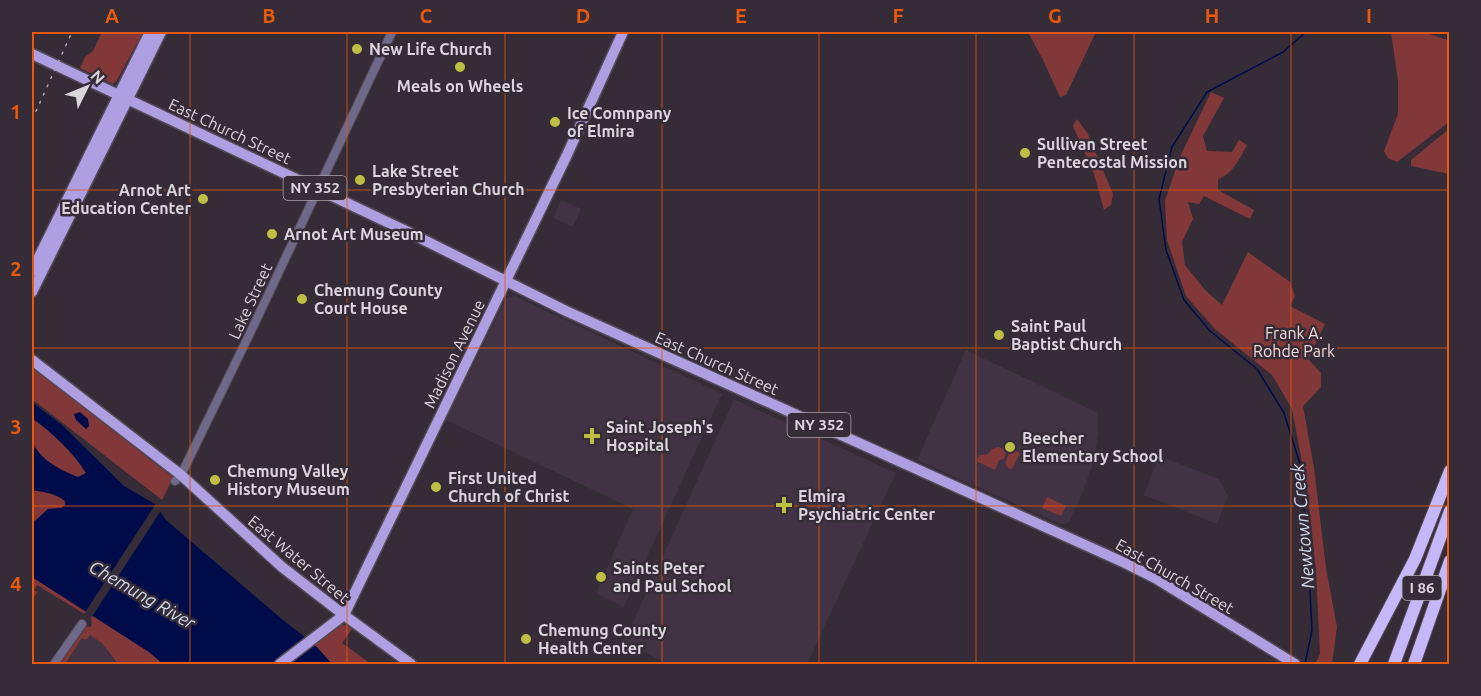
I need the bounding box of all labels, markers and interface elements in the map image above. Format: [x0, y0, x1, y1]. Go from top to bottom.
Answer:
text: A [105, 4, 119, 27]
text: B [262, 4, 276, 27]
text: C [420, 4, 433, 27]
text: D [576, 4, 590, 27]
text: E [735, 4, 747, 27]
text: F [892, 4, 904, 27]
text: G [1048, 4, 1062, 27]
text: H [1205, 4, 1219, 27]
text: I [1366, 4, 1372, 27]
place label: New Life Church [369, 40, 492, 58]
marker: New Life Church [350, 42, 364, 56]
north arrow [57, 57, 117, 117]
marker: Meals on Wheels [453, 60, 467, 74]
text: N [87, 66, 109, 87]
place label: Meals on Wheels [397, 77, 523, 95]
street label: East Church Street [166, 95, 295, 168]
text: 1 [10, 100, 22, 123]
place label: Ice Comnpany of Elmira [567, 104, 672, 140]
marker: Ice Comnpany of Elmira [548, 115, 562, 129]
place label: Sullivan Street Pentecostal Mission [1037, 135, 1187, 171]
marker: Sullivan Street Pentecostal Mission [1018, 146, 1032, 160]
place label: Lake Street Presbyterian Church [372, 162, 525, 198]
marker: Lake Street Presbyterian Church [353, 173, 367, 187]
road number: NY 352 [284, 176, 346, 200]
place label: Arnot Art Education Center [61, 181, 191, 217]
marker: Arnot Art Education Center [196, 192, 210, 206]
place label: Arnot Art Museum [284, 225, 424, 243]
marker: Arnot Art Museum [265, 227, 279, 241]
text: 2 [10, 257, 22, 280]
street label: Lake Street [225, 260, 276, 342]
place label: Chemung County Court House [314, 281, 443, 317]
marker: Chemung County Court House [295, 292, 309, 306]
street label: Madison Avenue [420, 297, 488, 411]
place label: Saint Paul Baptist Church [1011, 317, 1122, 353]
park label: Frank A. Rohde Park [1253, 324, 1335, 360]
street label: East Church Street [653, 328, 782, 399]
marker: Saint Paul Baptist Church [992, 328, 1006, 342]
road number: NY 352 [788, 413, 850, 437]
text: 3 [10, 415, 22, 438]
place label: Saint Joseph's Hospital [606, 418, 713, 454]
marker: Saint Joseph's Hospital [583, 427, 601, 445]
place label: Beecher Elementary School [1022, 429, 1163, 465]
marker: Beecher Elementary School [1003, 440, 1017, 454]
place label: Chemung Valley History Museum [227, 462, 350, 498]
water label: Newtown Creek [1286, 462, 1317, 590]
place label: First United Church of Christ [448, 469, 570, 505]
marker: Chemung Valley History Museum [208, 473, 222, 487]
marker: First United Church of Christ [429, 480, 443, 494]
place label: Elmira Psychiatric Center [798, 487, 935, 523]
marker: Elmira Psychiatric Center [775, 496, 793, 514]
street label: East Water Street [245, 512, 354, 607]
street label: East Church Street [1113, 535, 1238, 617]
water label: Chemung River [86, 556, 200, 633]
place label: Saints Peter and Paul School [613, 559, 732, 595]
marker: Saints Peter and Paul School [594, 570, 608, 584]
text: 4 [10, 572, 22, 595]
road number: I 86 [1402, 576, 1442, 600]
place label: Chemung County Health Center [538, 621, 667, 657]
marker: Chemung County Health Center [519, 632, 533, 646]

